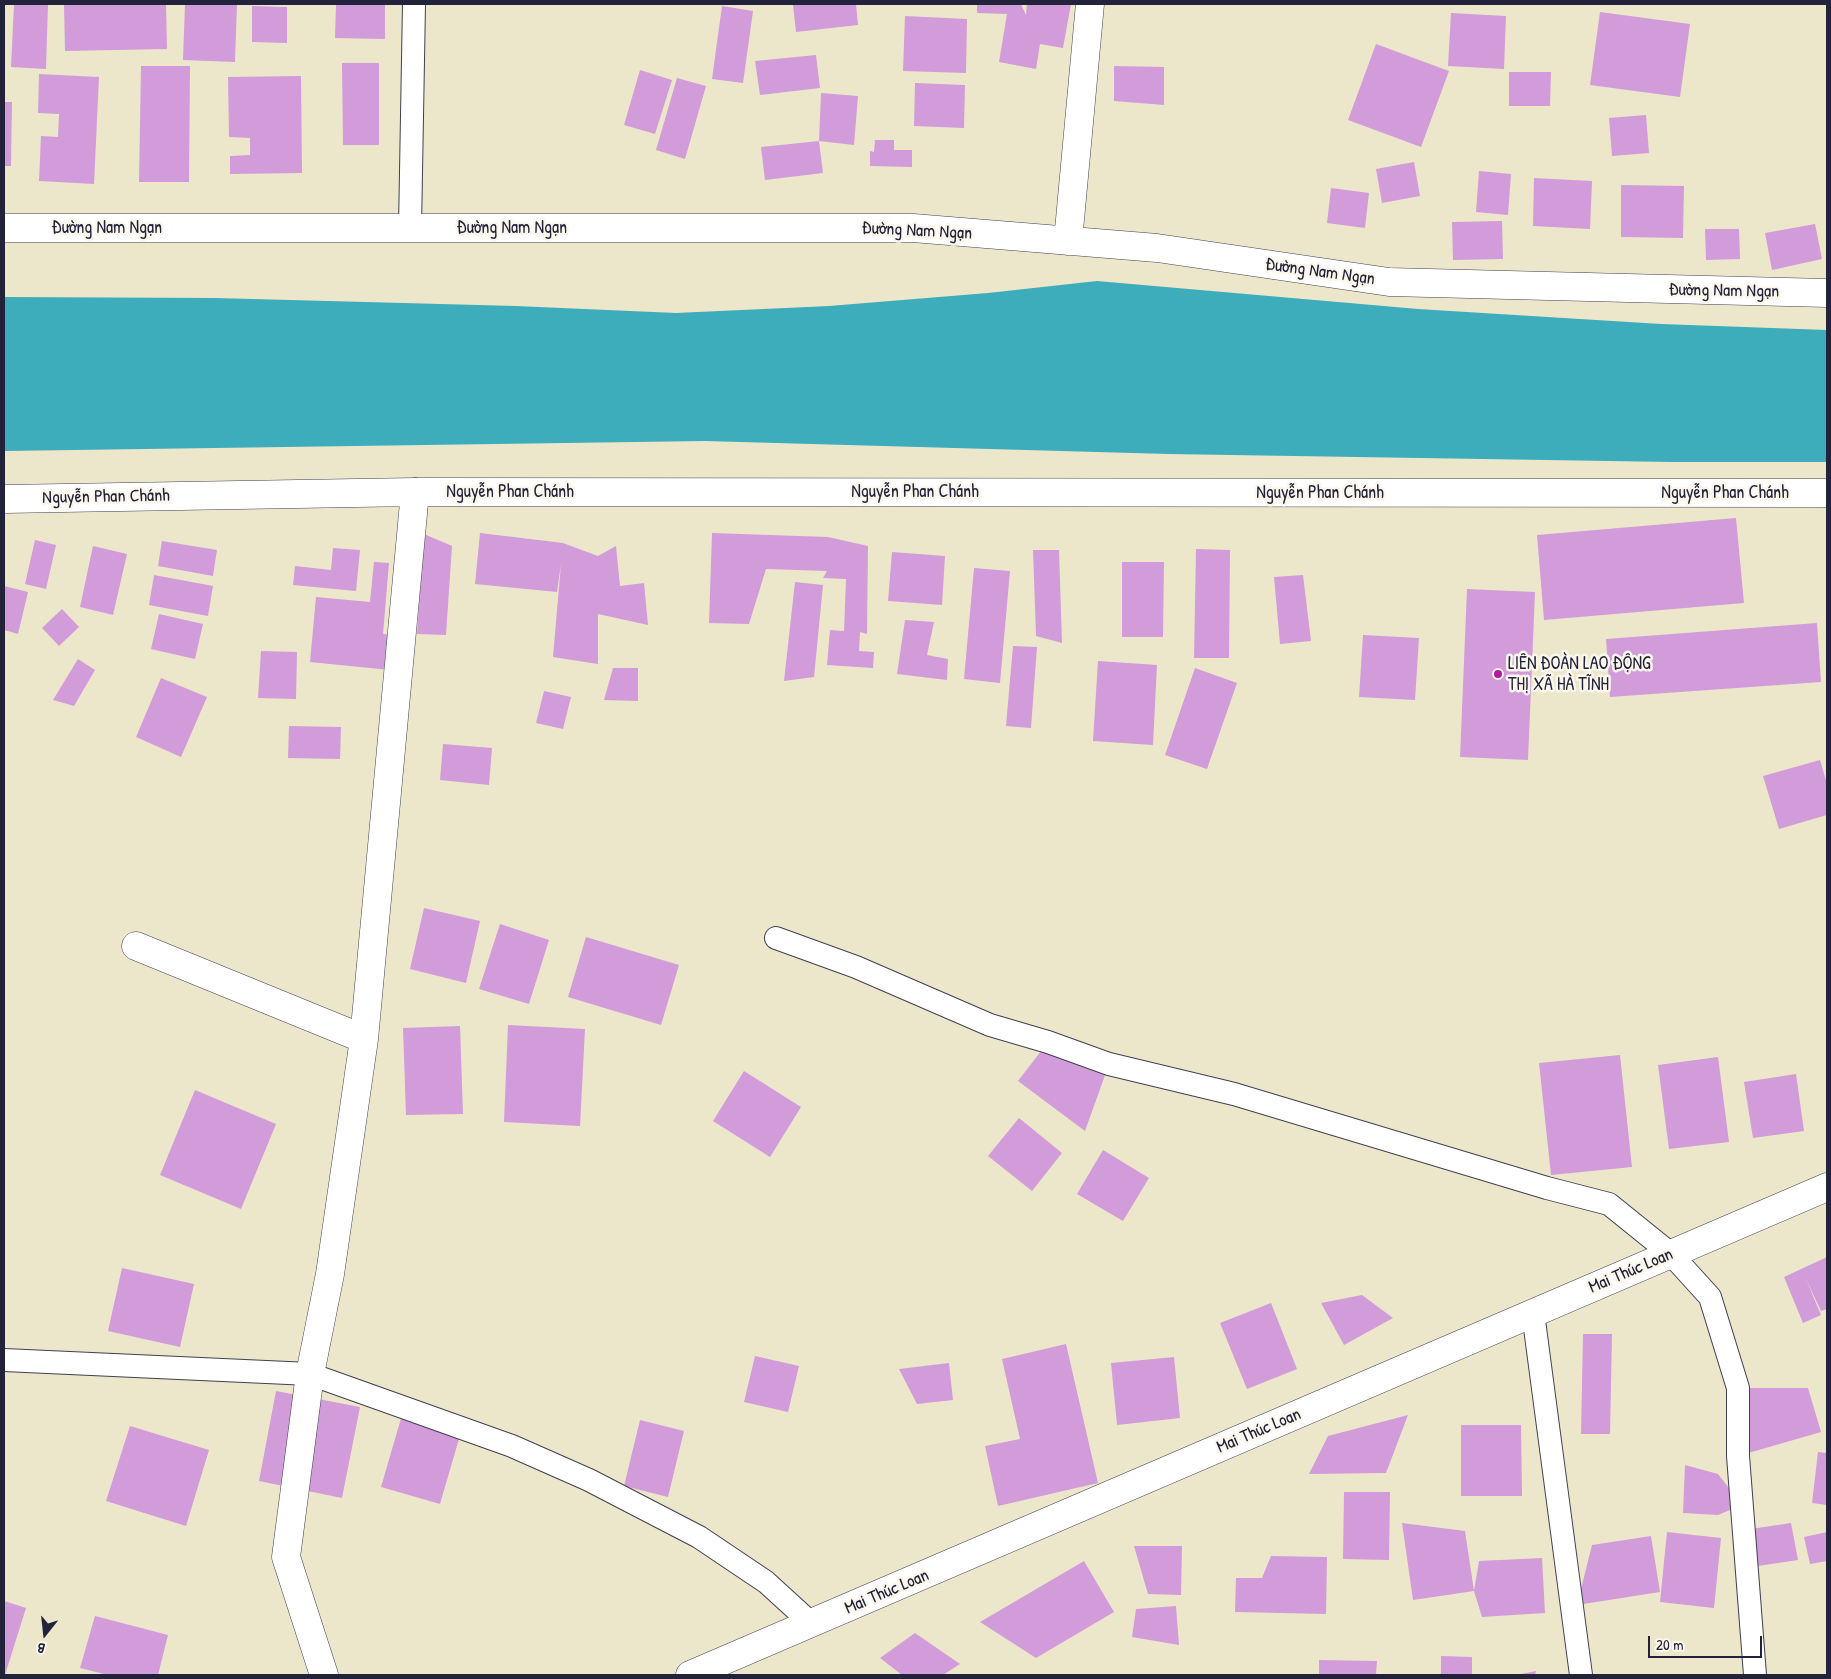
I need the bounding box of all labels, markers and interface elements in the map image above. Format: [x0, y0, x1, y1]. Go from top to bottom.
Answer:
street label: Đường Nam Ngạn [52, 217, 162, 239]
street label: Đường Nam Ngạn [457, 217, 567, 239]
street label: Đường Nam Ngạn [861, 217, 973, 245]
street label: Đường Nam Ngạn [1264, 254, 1376, 290]
street label: Đường Nam Ngạn [1669, 279, 1779, 303]
street label: Nguyễn Phan Chánh [446, 481, 574, 503]
street label: Nguyễn Phan Chánh [851, 481, 979, 503]
street label: Nguyễn Phan Chánh [1256, 482, 1384, 504]
street label: Nguyễn Phan Chánh [1661, 482, 1789, 504]
street label: Nguyễn Phan Chánh [42, 485, 170, 509]
place label: LIÊN ĐOÀN LAO ĐỘNG THỊ XÃ HÀ TĨNH [1508, 653, 1651, 696]
marker: LIÊN ĐOÀN LAO ĐỘNG THỊ XÃ HÀ TĨNH [1492, 668, 1504, 680]
street label: Mai Thúc Loan [1586, 1244, 1676, 1298]
street label: Mai Thúc Loan [1214, 1404, 1304, 1458]
street label: Mai Thúc Loan [842, 1565, 932, 1619]
north arrow [20, 1609, 70, 1659]
scale bar [1651, 1626, 1765, 1658]
text: 20 m [1656, 1634, 1683, 1655]
text: B [35, 1639, 47, 1659]

